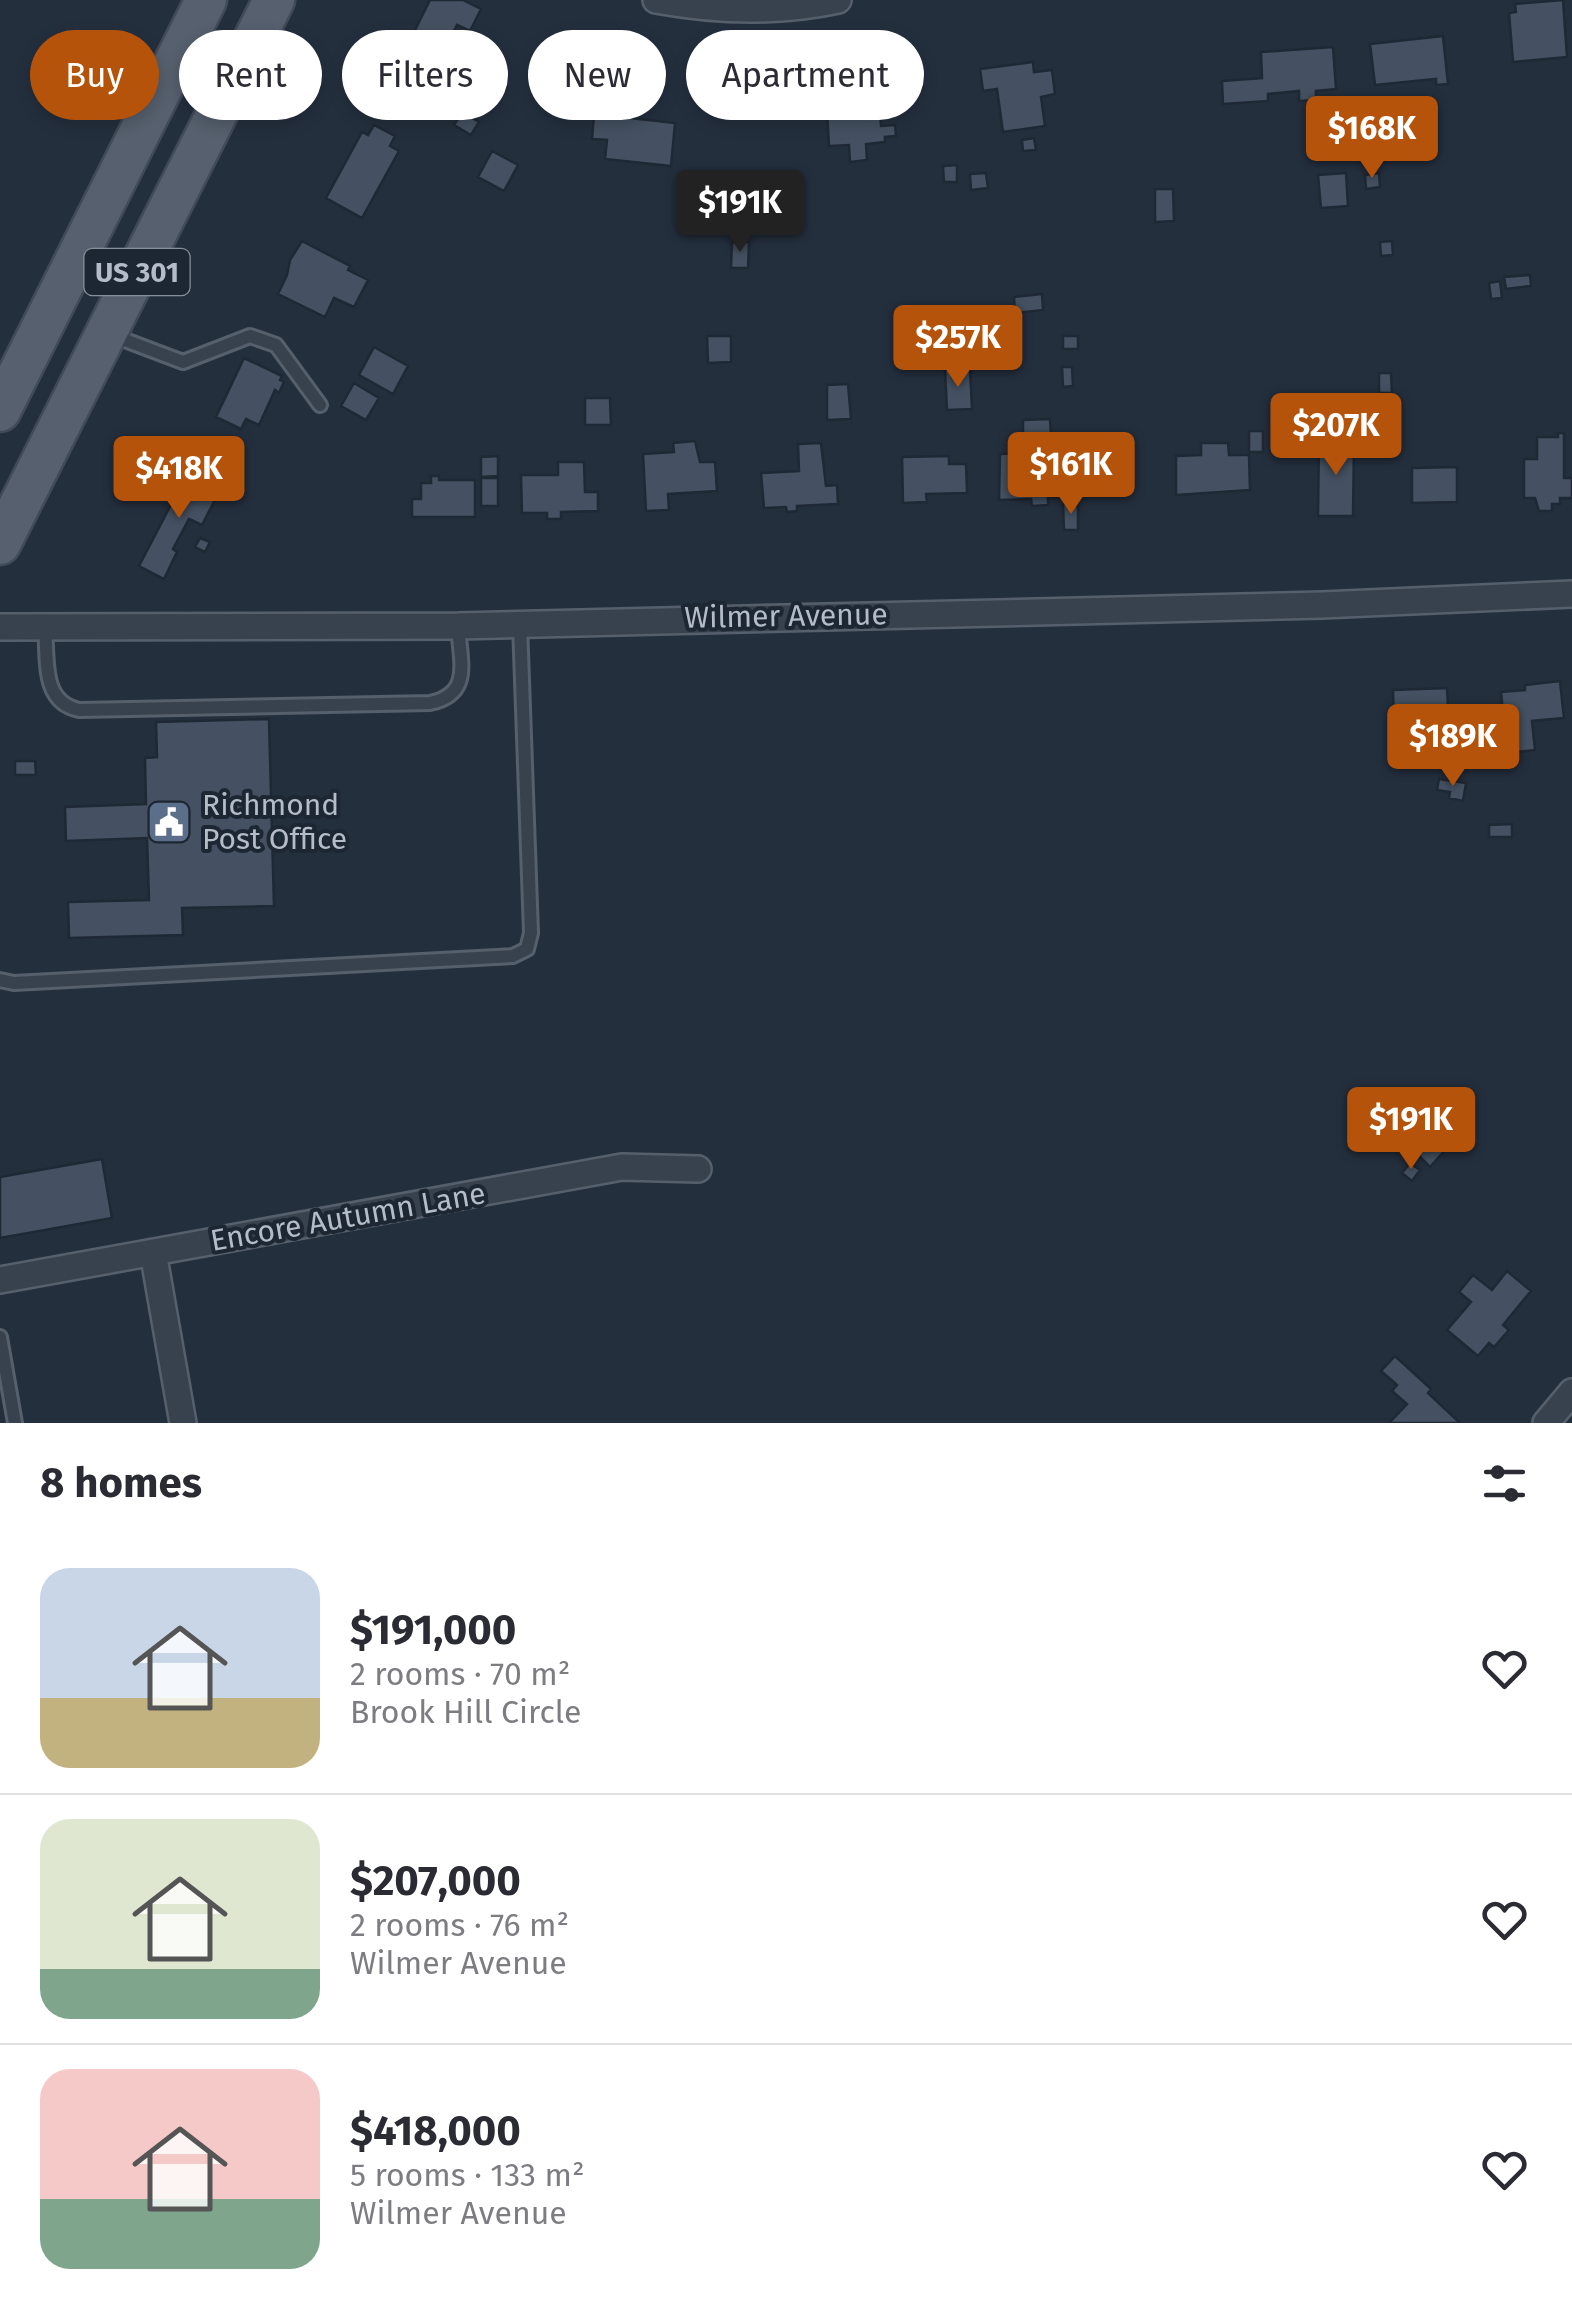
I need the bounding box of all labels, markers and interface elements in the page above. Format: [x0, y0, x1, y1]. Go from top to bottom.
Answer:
chip: Buy [30, 30, 159, 120]
chip: Rent [179, 30, 322, 120]
chip: Filters [342, 30, 508, 120]
chip: New [528, 30, 666, 120]
chip: Apartment [686, 30, 924, 120]
pin: $168K [1302, 96, 1442, 181]
text: $168K [1328, 109, 1416, 147]
pin: $191K [670, 170, 810, 255]
text: $191K [698, 183, 782, 221]
road number: US 301 [84, 249, 190, 295]
pin: $257K [888, 305, 1028, 390]
text: $257K [915, 318, 1001, 356]
pin: $207K [1266, 393, 1406, 478]
text: $207K [1292, 406, 1380, 444]
pin: $161K [1001, 432, 1141, 517]
pin: $418K [109, 436, 249, 521]
text: $161K [1030, 445, 1112, 483]
text: $418K [135, 449, 223, 487]
street label: Wilmer Avenue [684, 596, 888, 636]
pin: $189K [1383, 704, 1523, 789]
text: $189K [1409, 717, 1497, 755]
place label: Richmond Post Office [202, 787, 347, 857]
public building icon: Richmond Post Office [146, 799, 192, 845]
pin: $191K [1341, 1087, 1481, 1172]
text: $191K [1369, 1100, 1453, 1138]
street label: Encore Autumn Lane [208, 1175, 488, 1259]
icon: filters [1477, 1456, 1532, 1511]
text: 8 homes [40, 1458, 202, 1508]
text: $191,000 [350, 1605, 516, 1655]
icon: home [120, 1608, 240, 1728]
icon: heart [1477, 1641, 1532, 1696]
text: 2 rooms · 70 m² [350, 1655, 570, 1693]
text: Brook Hill Circle [350, 1693, 581, 1731]
text: $207,000 [350, 1856, 521, 1906]
icon: home [120, 1859, 240, 1979]
icon: heart [1477, 1892, 1532, 1947]
text: 2 rooms · 76 m² [350, 1906, 569, 1944]
text: Wilmer Avenue [350, 1944, 567, 1982]
text: $418,000 [350, 2106, 521, 2156]
icon: home [120, 2109, 240, 2229]
icon: heart [1477, 2142, 1532, 2197]
text: 5 rooms · 133 m² [350, 2156, 585, 2194]
text: Wilmer Avenue [350, 2194, 567, 2232]

